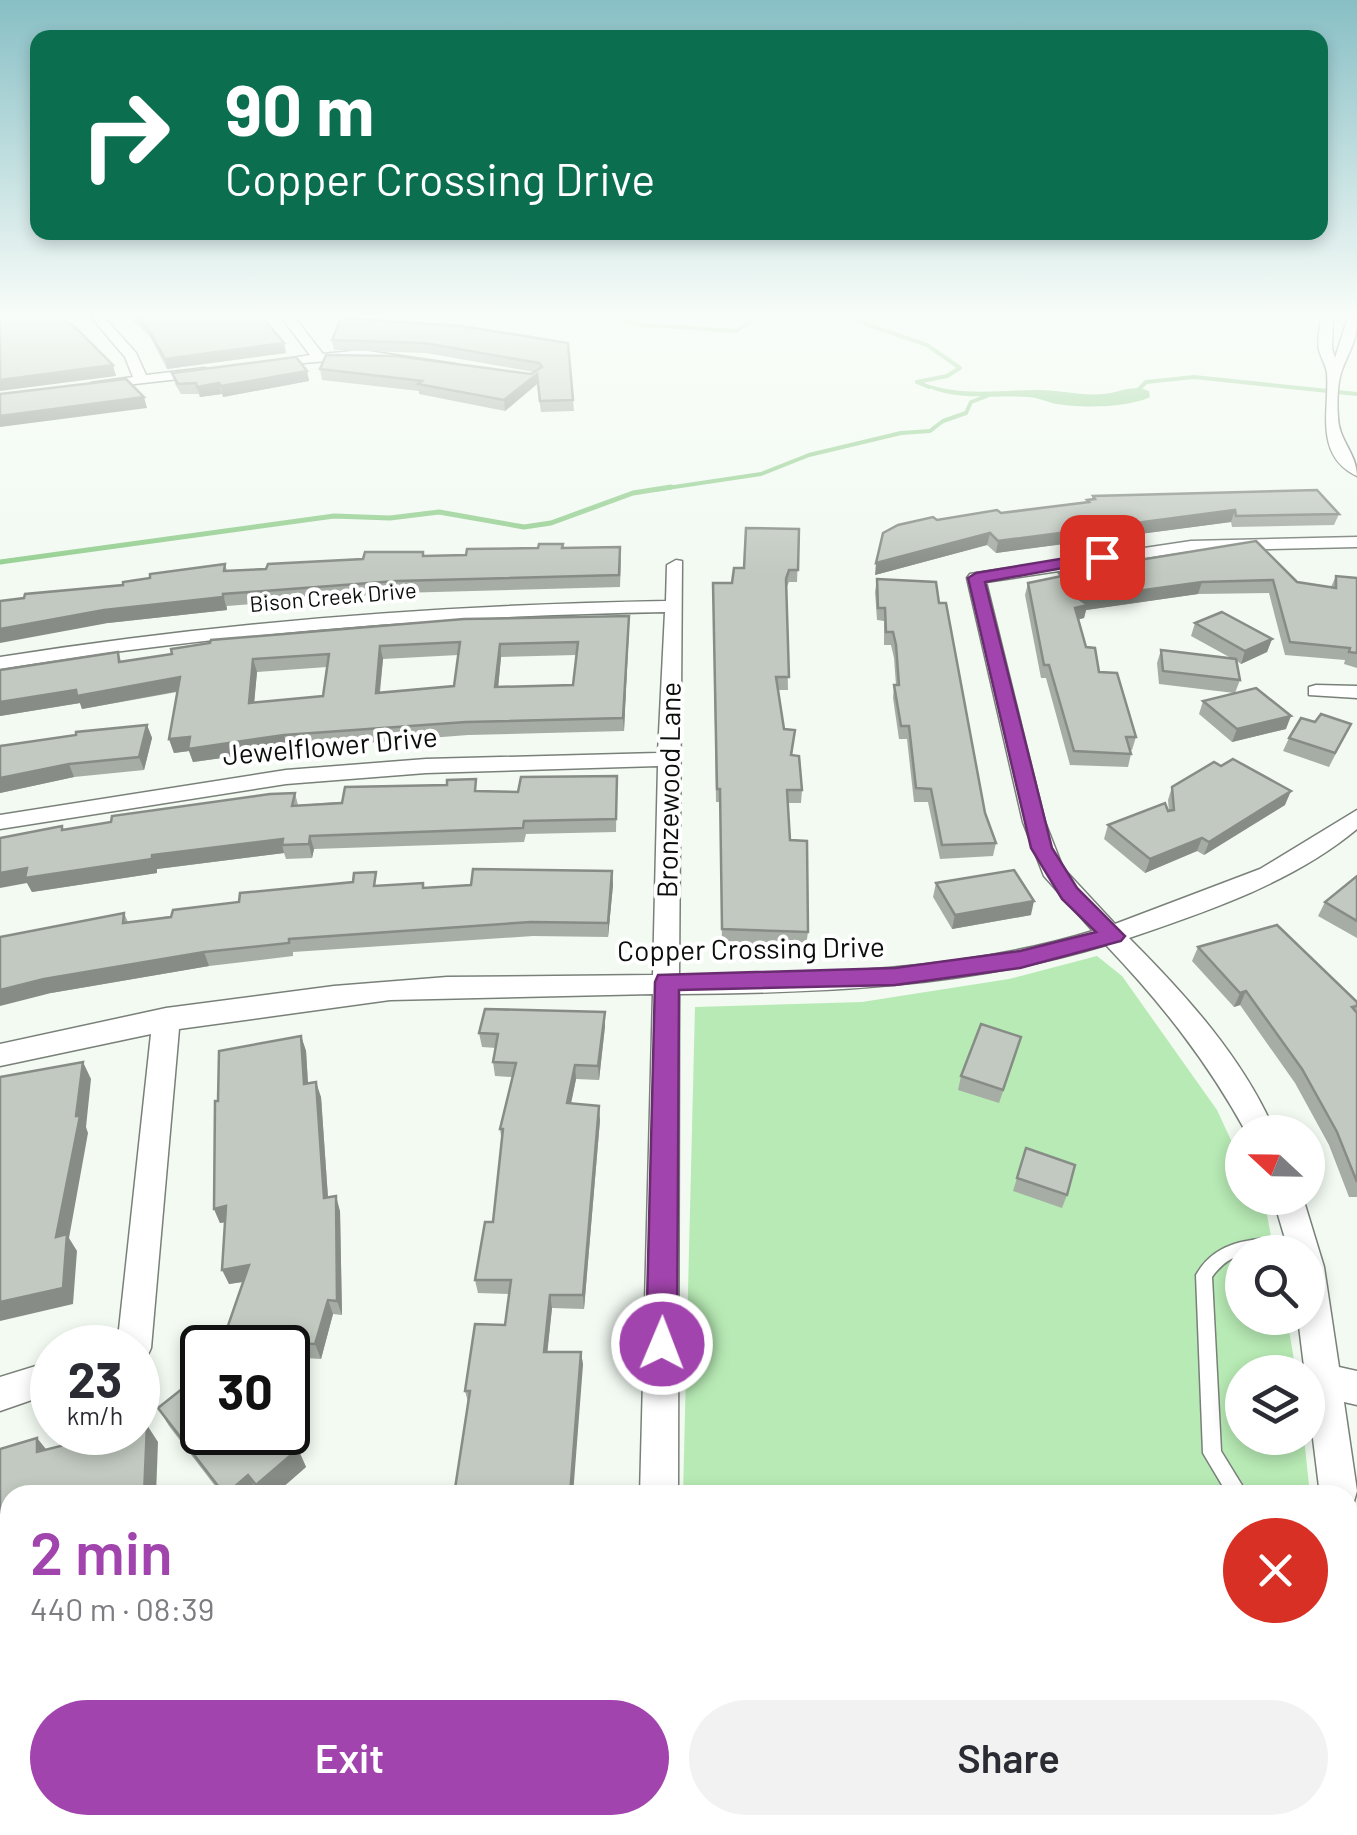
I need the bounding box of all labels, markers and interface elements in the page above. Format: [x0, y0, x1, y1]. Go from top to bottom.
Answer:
text: 90 m [225, 66, 375, 150]
icon: right [60, 70, 190, 200]
text: Copper Crossing Drive [225, 151, 655, 205]
pin [1060, 515, 1145, 600]
icon: arrive [1075, 530, 1130, 585]
street label: Bison Creek Drive [248, 576, 417, 616]
street label: Bronzewood Lane [649, 682, 687, 898]
street label: Jewelflower Drive [221, 719, 439, 771]
street label: Copper Crossing Drive [617, 929, 885, 967]
north arrow [1225, 1115, 1325, 1215]
map controls [1225, 1115, 1325, 1455]
button: search [1225, 1235, 1325, 1335]
position arrow [610, 1292, 714, 1396]
speed limit sign: 30 [180, 1325, 310, 1455]
text: 23 [68, 1348, 122, 1408]
button: layers [1225, 1355, 1325, 1455]
text: km/h [67, 1400, 123, 1430]
text: 2 min [30, 1515, 173, 1587]
button: close [1223, 1518, 1328, 1623]
text: 440 m · 08:39 [30, 1589, 214, 1627]
button: Exit [30, 1700, 669, 1815]
button: Share [689, 1700, 1328, 1815]

